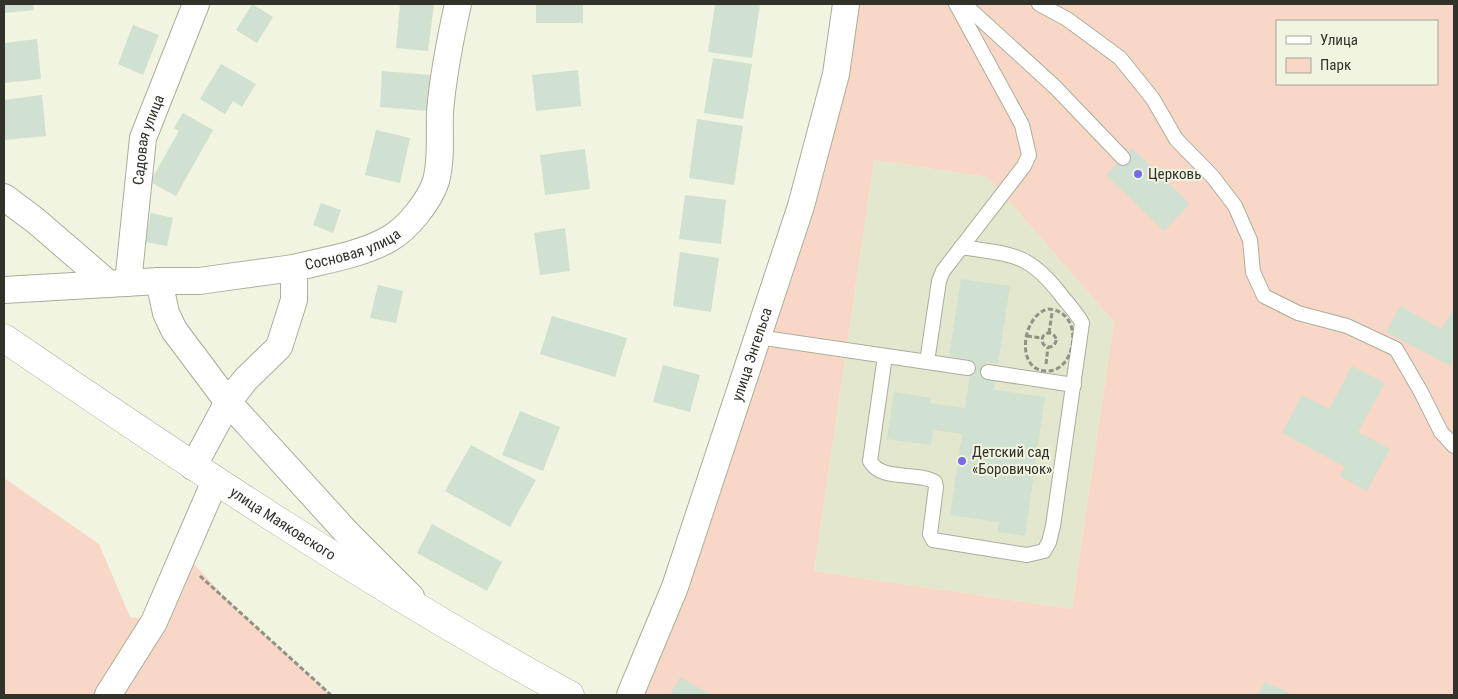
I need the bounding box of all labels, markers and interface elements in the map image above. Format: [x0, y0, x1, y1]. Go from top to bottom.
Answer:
legend [1276, 20, 1438, 85]
text: Улица [1320, 31, 1358, 49]
text: Парк [1320, 56, 1351, 74]
street label: Садовая улица [129, 92, 168, 186]
place label: Церковь [1148, 165, 1201, 183]
marker: Церковь [1132, 168, 1144, 180]
street label: Сосновая улица [303, 225, 404, 274]
street label: улица Энгельса [728, 305, 776, 404]
place label: Детский сад «Боровичок» [972, 443, 1052, 478]
marker: Детский сад «Боровичок» [956, 455, 968, 467]
street label: улица Маяковского [227, 483, 339, 564]

